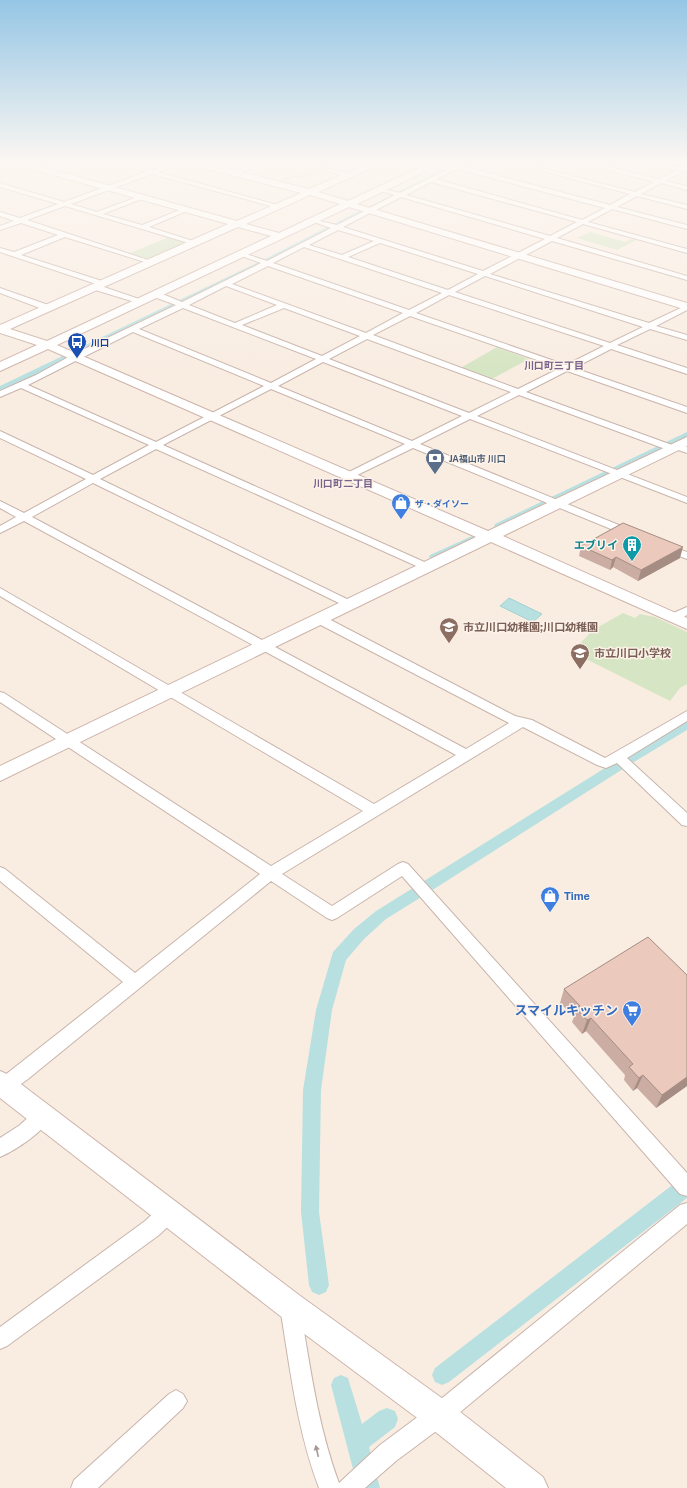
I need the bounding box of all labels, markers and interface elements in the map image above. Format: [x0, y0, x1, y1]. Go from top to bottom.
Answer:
bus stop icon: 川口 [66, 331, 88, 359]
place label: 川口 [90, 337, 109, 348]
district label: 川口町三丁目 [524, 359, 584, 371]
bank icon: JA福山市 川口 [424, 447, 446, 475]
place label: JA福山市 川口 [449, 453, 506, 464]
district label: 川口町二丁目 [313, 477, 373, 489]
shop icon: ザ・ダイソー [390, 492, 412, 520]
place label: ザ・ダイソー [415, 498, 469, 509]
building icon: エブリイ [621, 534, 643, 562]
place label: エブリイ [574, 539, 618, 551]
school or university icon: 市立川口幼稚園;川口幼稚園 [438, 616, 460, 644]
place label: 市立川口幼稚園;川口幼稚園 [463, 621, 598, 633]
school or university icon: 市立川口小学校 [569, 642, 591, 670]
place label: 市立川口小学校 [594, 647, 671, 659]
shop icon: Time [539, 885, 561, 913]
place label: Time [564, 890, 590, 902]
supermarket icon: スマイルキッチン [621, 999, 643, 1027]
place label: スマイルキッチン [514, 1003, 618, 1018]
one-way arrow [313, 1445, 319, 1457]

